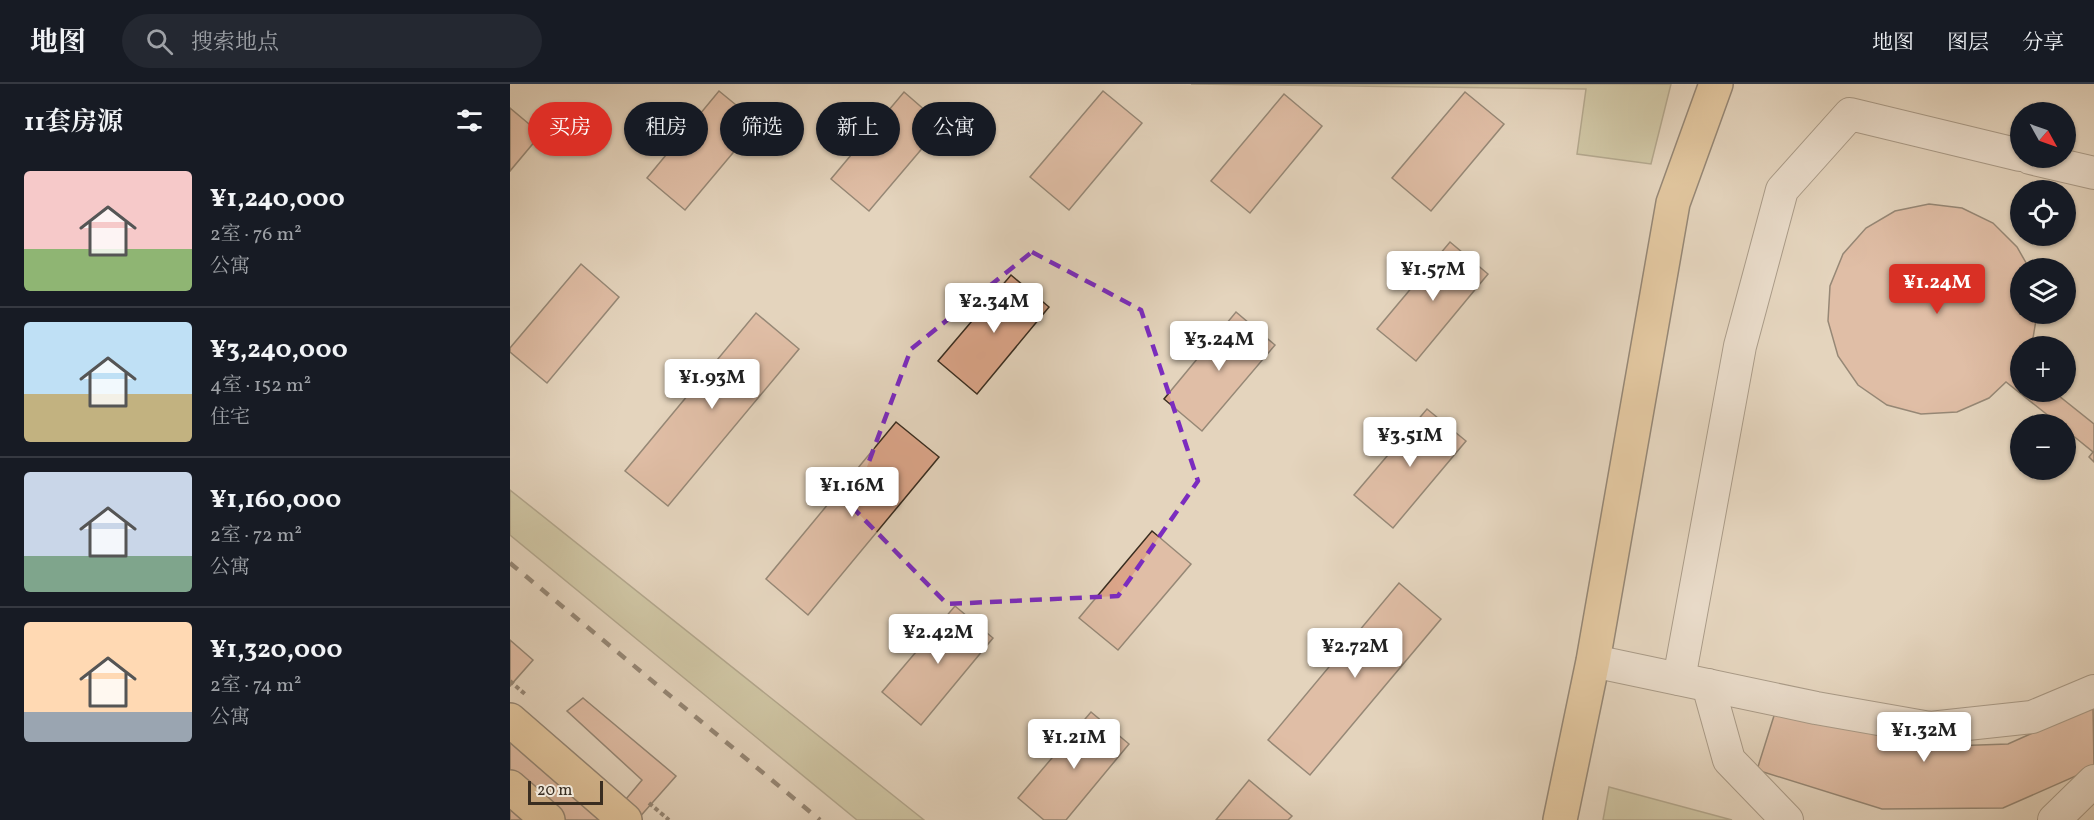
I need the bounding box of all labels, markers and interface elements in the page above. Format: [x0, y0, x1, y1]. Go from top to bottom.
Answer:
search box [122, 14, 542, 68]
text: 地图 [30, 24, 86, 63]
icon: search [143, 25, 176, 58]
text: 搜索地点 [191, 28, 279, 59]
text: 地图 [1872, 29, 1914, 58]
text: 图层 [1947, 29, 1989, 58]
text: 分享 [2022, 29, 2064, 58]
chip: 买房 [528, 102, 612, 156]
chip: 租房 [624, 102, 708, 156]
chip: 筛选 [720, 102, 804, 156]
chip: 新上 [816, 102, 900, 156]
chip: 公寓 [912, 102, 996, 156]
north arrow [2010, 102, 2076, 168]
map controls [2010, 102, 2076, 480]
icon: filters [453, 104, 486, 137]
text: 11套房源 [24, 105, 123, 141]
button: locate [2010, 180, 2076, 246]
text: ¥1,240,000 [210, 181, 345, 217]
icon: home [72, 195, 144, 267]
text: 2室 · 76 m² [210, 221, 302, 249]
pin: ¥1.57M [1384, 251, 1482, 302]
text: 公寓 [210, 253, 250, 281]
text: ¥1.57M [1401, 256, 1465, 284]
button: layers [2010, 258, 2076, 324]
pin: ¥1.24M [1888, 264, 1986, 315]
text: ¥1.24M [1903, 269, 1971, 297]
pin: ¥2.34M [945, 283, 1043, 334]
text: ¥2.34M [959, 288, 1029, 316]
pin: ¥3.24M [1170, 321, 1268, 372]
text: ¥3.24M [1184, 326, 1254, 354]
text: ¥3,240,000 [210, 332, 348, 368]
button: + [2010, 336, 2076, 402]
icon: home [72, 346, 144, 418]
pin: ¥1.93M [663, 359, 761, 410]
text: ¥1.93M [679, 364, 745, 392]
text: 4室 · 152 m² [210, 372, 311, 400]
text: 住宅 [210, 404, 250, 432]
button: − [2010, 414, 2076, 480]
pin: ¥3.51M [1361, 417, 1459, 468]
text: ¥3.51M [1377, 422, 1443, 450]
pin: ¥1.16M [803, 467, 901, 518]
text: ¥1.16M [820, 472, 884, 500]
text: ¥1,160,000 [210, 482, 341, 518]
icon: home [72, 496, 144, 568]
text: 2室 · 72 m² [210, 522, 302, 550]
text: 公寓 [210, 554, 250, 582]
pin: ¥2.42M [889, 614, 987, 665]
text: ¥2.42M [903, 619, 973, 647]
pin: ¥2.72M [1306, 628, 1404, 679]
text: ¥1,320,000 [210, 632, 343, 668]
text: ¥2.72M [1321, 633, 1389, 661]
icon: home [72, 646, 144, 718]
text: 2室 · 74 m² [210, 672, 301, 700]
text: 公寓 [210, 704, 250, 732]
pin: ¥1.32M [1875, 712, 1973, 763]
text: ¥1.32M [1891, 717, 1957, 745]
pin: ¥1.21M [1025, 719, 1123, 770]
text: ¥1.21M [1042, 724, 1106, 752]
scale bar [528, 778, 603, 806]
text: 20 m [537, 780, 572, 802]

